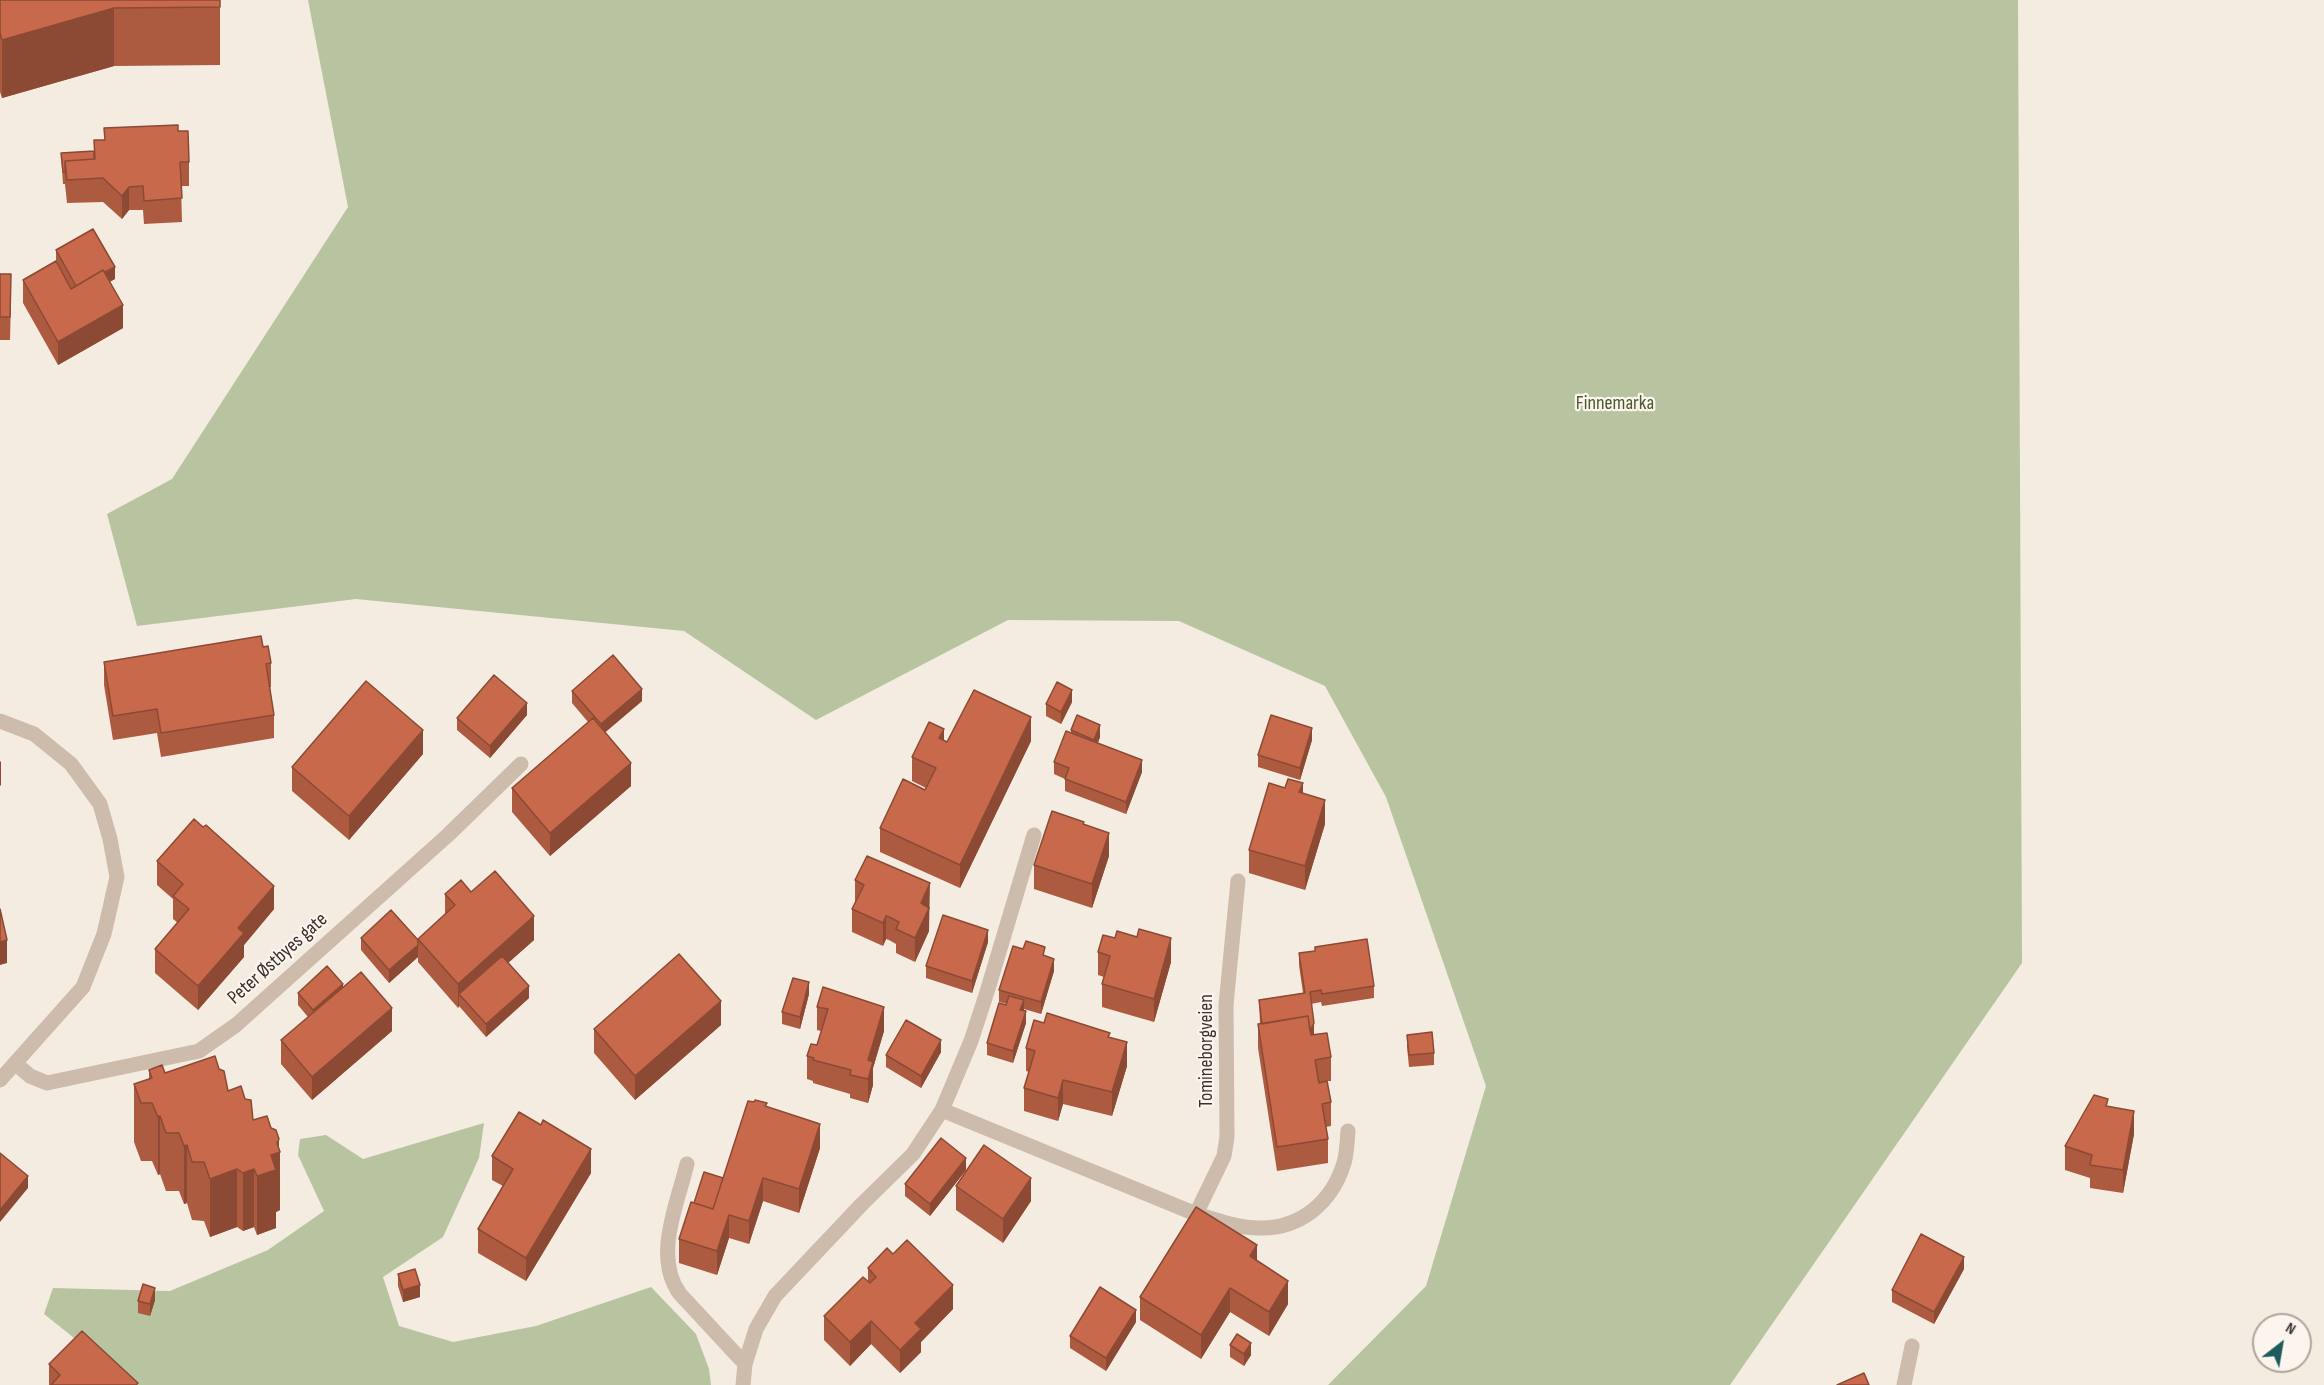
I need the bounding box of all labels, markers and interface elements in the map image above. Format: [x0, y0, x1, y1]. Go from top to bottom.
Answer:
park label: Finnemarka [1576, 392, 1654, 416]
street label: Peter Østbyes gate [223, 908, 333, 1010]
street label: Tomineborgveien [1195, 994, 1219, 1108]
north arrow [2252, 1313, 2312, 1373]
text: N [2282, 1319, 2299, 1339]

